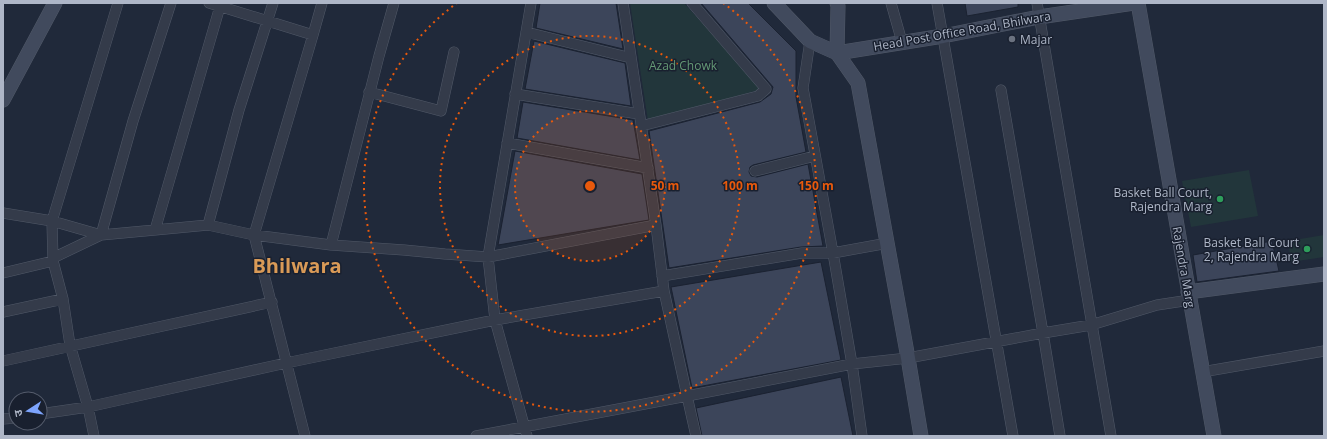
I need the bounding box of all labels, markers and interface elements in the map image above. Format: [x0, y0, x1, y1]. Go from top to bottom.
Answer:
street label: Head Post Office Road, Bhilwara [872, 7, 1052, 55]
place label: Majar [1020, 31, 1052, 48]
marker: Majar [1007, 34, 1017, 44]
park label: Azad Chowk [649, 57, 718, 74]
text: 50 m [651, 177, 679, 194]
text: 100 m [722, 177, 758, 194]
text: 150 m [798, 177, 834, 194]
centre of rings [583, 179, 597, 193]
place label: Basket Ball Court, Rajendra Marg [1113, 184, 1212, 215]
marker: Basket Ball Court, Rajendra Marg [1215, 194, 1225, 204]
street label: Rajendra Marg [1168, 225, 1200, 309]
place label: Basket Ball Court 2, Rajendra Marg [1204, 234, 1299, 265]
marker: Basket Ball Court 2, Rajendra Marg [1302, 244, 1312, 254]
district label: Bhilwara [252, 252, 342, 279]
north arrow [8, 391, 48, 431]
text: उ [10, 408, 26, 418]

